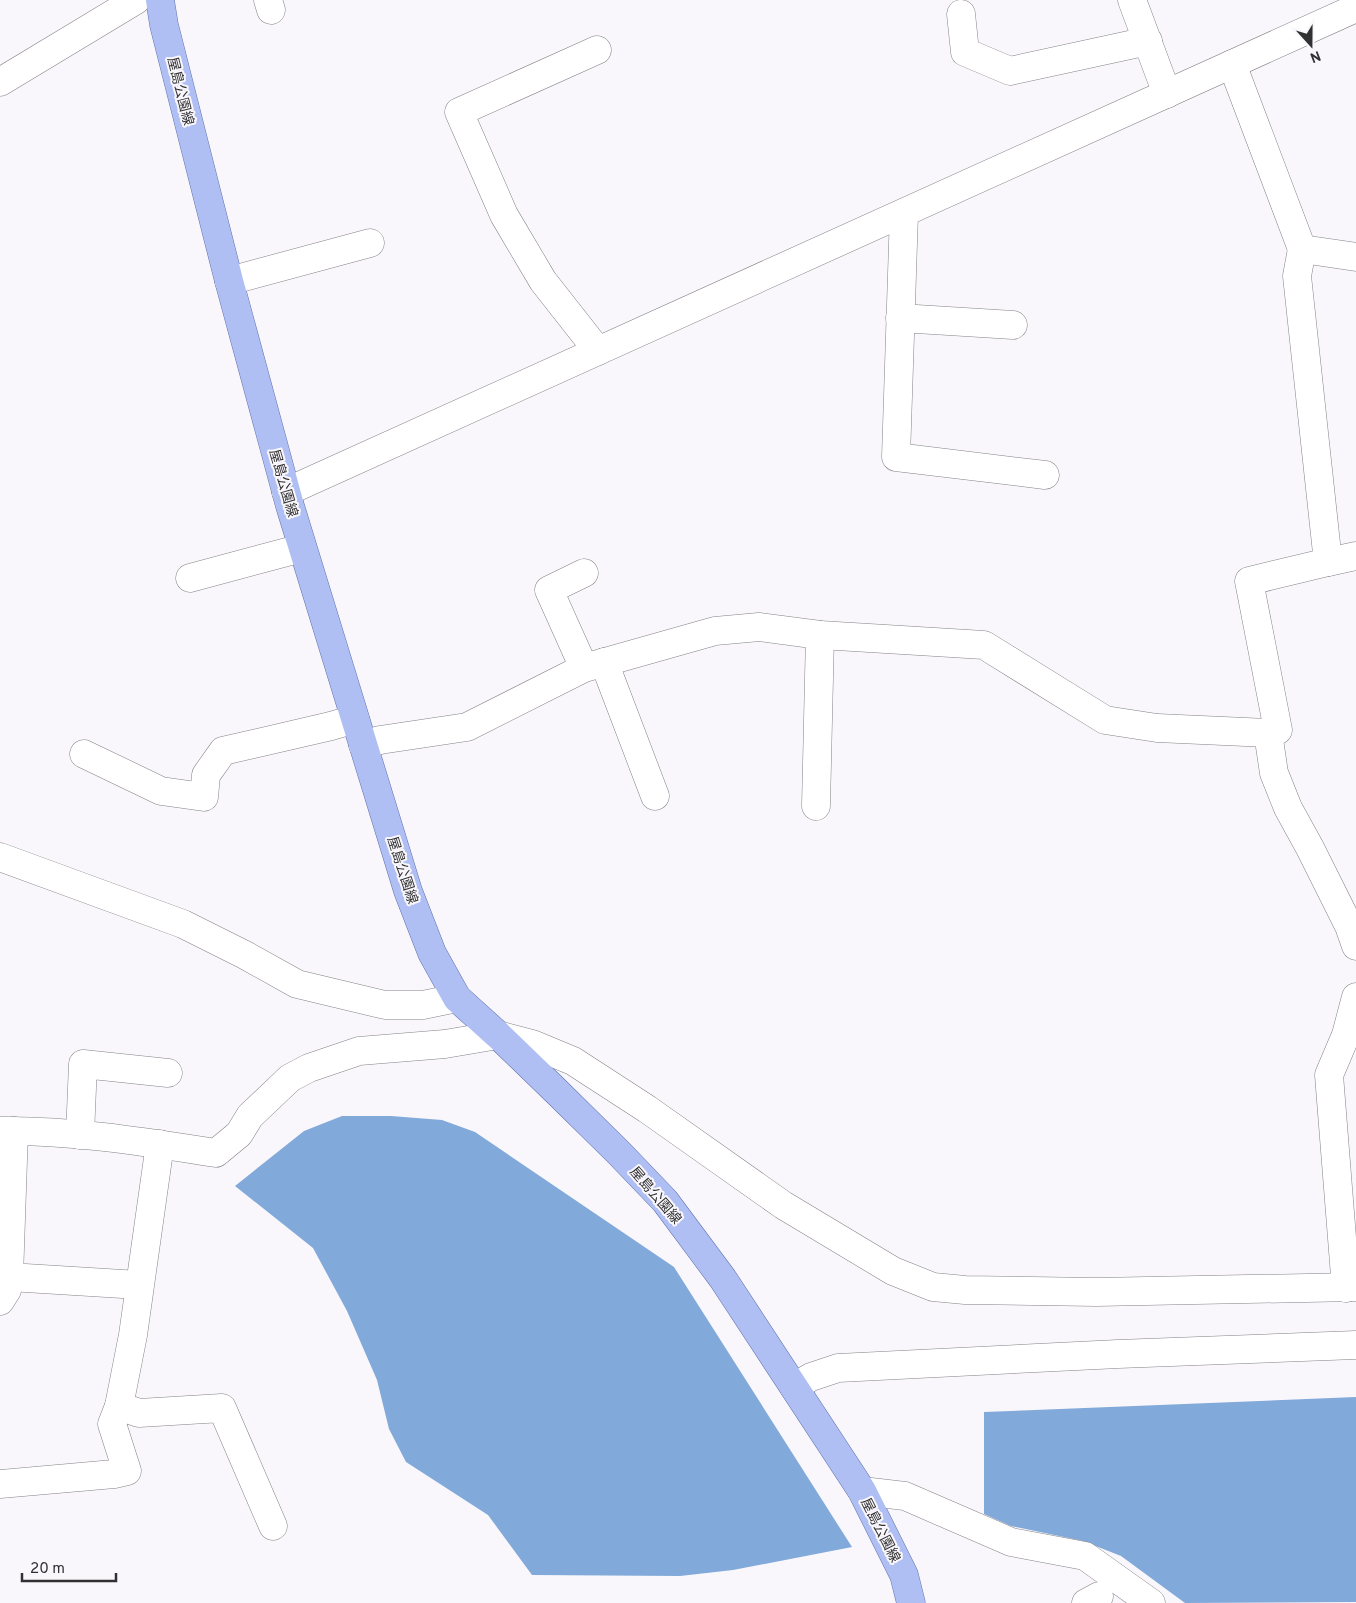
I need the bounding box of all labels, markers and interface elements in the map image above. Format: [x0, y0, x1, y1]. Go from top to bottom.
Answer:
north arrow [1286, 20, 1336, 70]
text: N [1307, 46, 1323, 65]
street label: 屋島公園線 [163, 55, 196, 127]
street label: 屋島公園線 [265, 447, 300, 519]
street label: 屋島公園線 [383, 835, 420, 906]
street label: 屋島公園線 [625, 1164, 684, 1228]
street label: 屋島公園線 [856, 1496, 903, 1566]
scale bar [22, 1550, 116, 1582]
text: 20 m [30, 1560, 65, 1579]

